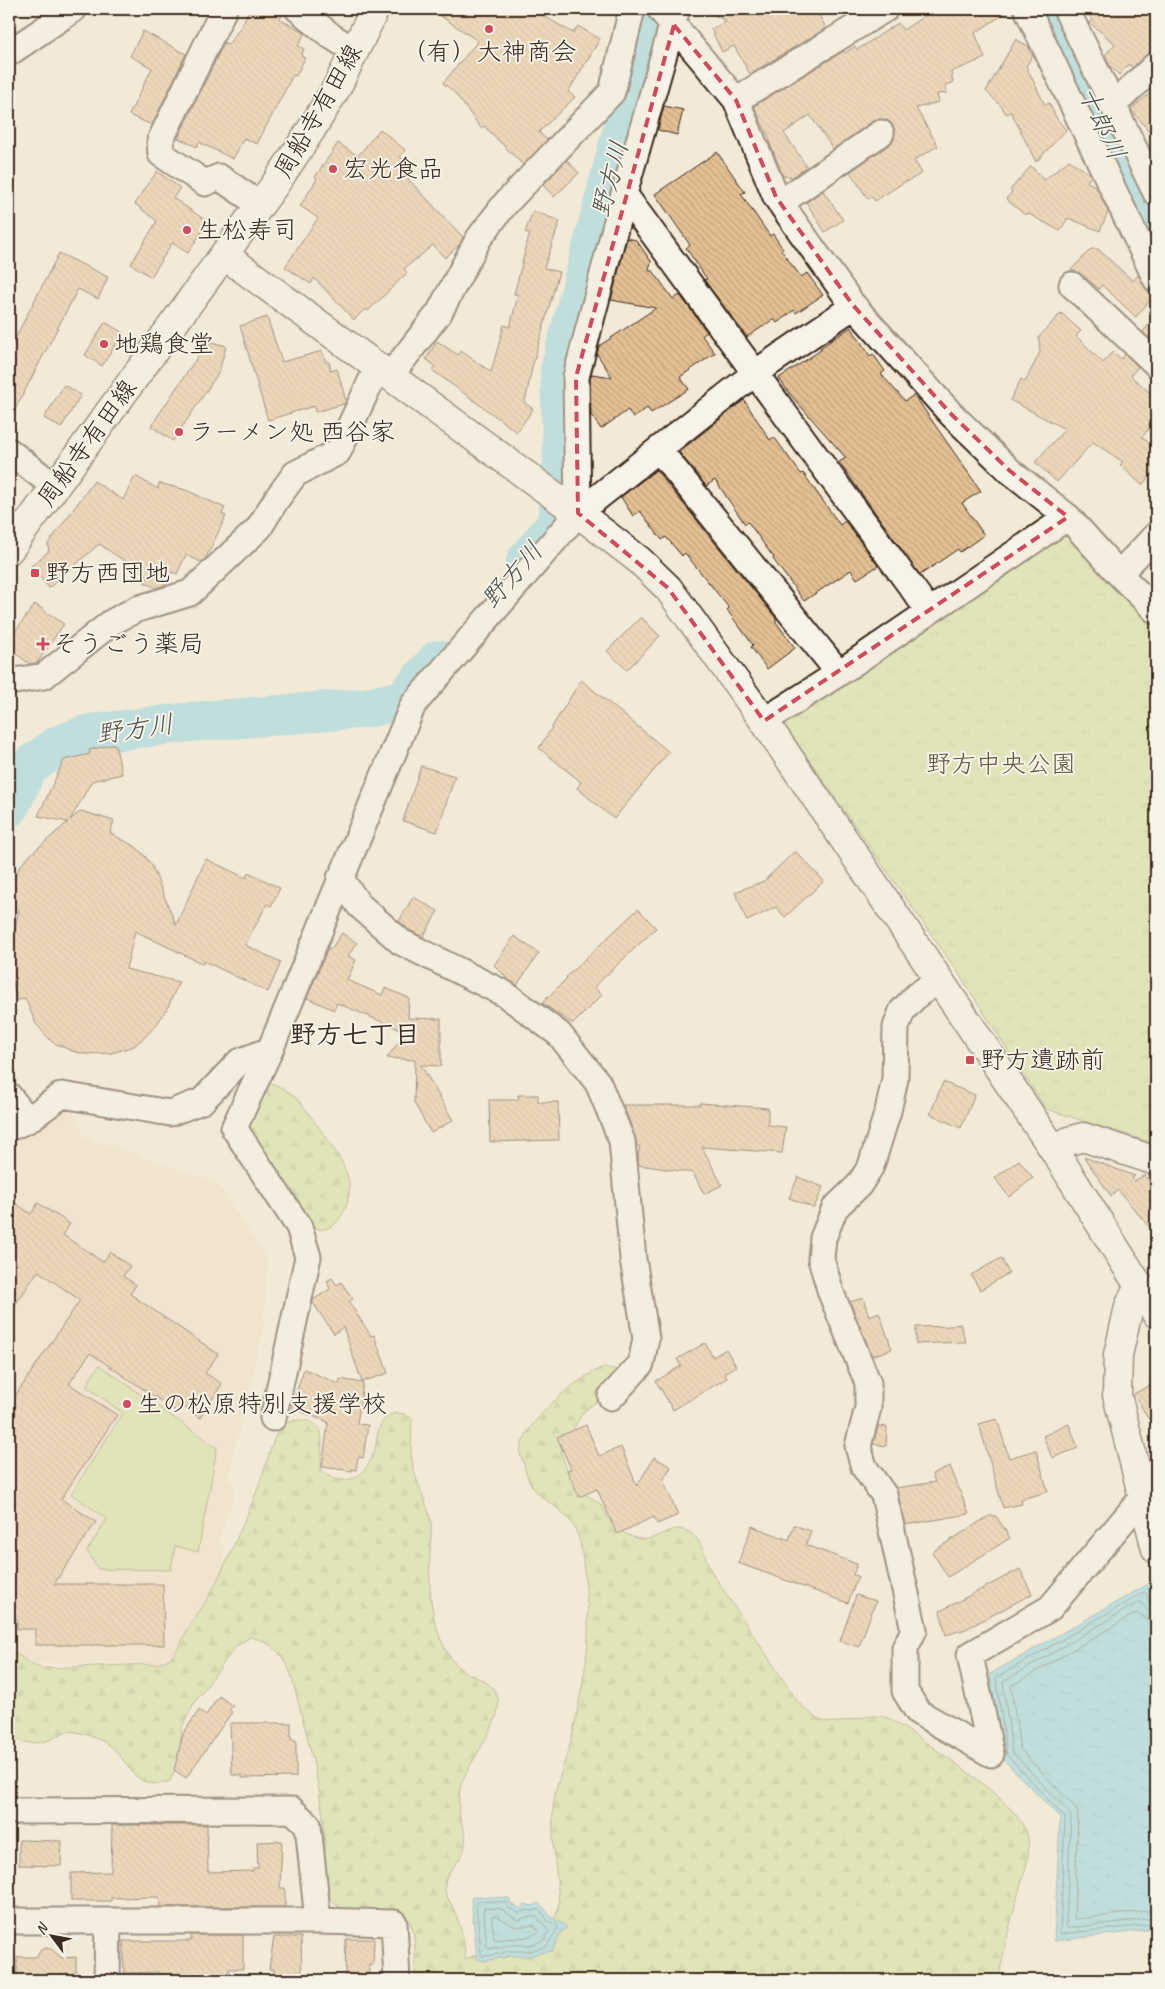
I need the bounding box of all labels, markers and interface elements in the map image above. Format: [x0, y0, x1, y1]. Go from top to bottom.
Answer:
marker: （有）大神商会 [483, 23, 495, 35]
place label: （有）大神商会 [401, 36, 577, 68]
street label: 周船寺有田線 [267, 38, 369, 184]
water label: 十郎川 [1071, 81, 1133, 165]
water label: 野方川 [584, 137, 636, 221]
place label: 宏光食品 [343, 153, 443, 185]
marker: 宏光食品 [327, 163, 339, 175]
place label: 生松寿司 [197, 214, 297, 246]
marker: 生松寿司 [181, 224, 193, 236]
place label: 地鶏食堂 [114, 328, 214, 360]
marker: 地鶏食堂 [98, 338, 110, 350]
street label: 周船寺有田線 [30, 373, 144, 513]
place label: ラーメン処 西谷家 [189, 416, 395, 448]
marker: ラーメン処 西谷家 [173, 426, 185, 438]
water label: 野方川 [474, 535, 550, 615]
place label: 野方西団地 [45, 557, 170, 589]
marker: 野方西団地 [29, 567, 41, 579]
place label: そうごう薬局 [53, 628, 204, 660]
marker: そうごう薬局 [37, 638, 49, 650]
water label: 野方川 [94, 707, 176, 751]
park label: 野方中央公園 [926, 748, 1076, 780]
district label: 野方七丁目 [290, 1018, 420, 1051]
place label: 野方遺跡前 [980, 1044, 1105, 1076]
marker: 野方遺跡前 [964, 1054, 976, 1066]
place label: 生の松原特別支援学校 [137, 1388, 387, 1420]
marker: 生の松原特別支援学校 [121, 1398, 133, 1410]
north arrow [28, 1912, 78, 1962]
text: N [32, 1919, 52, 1938]

